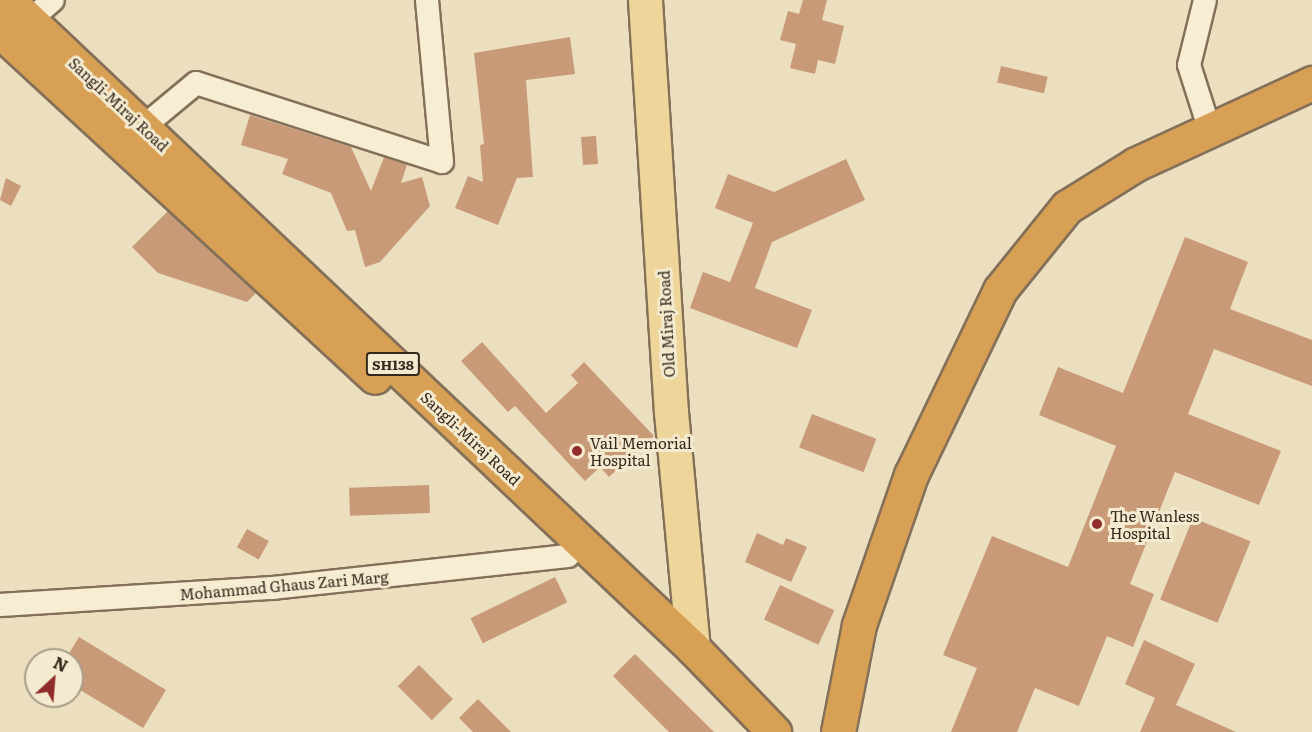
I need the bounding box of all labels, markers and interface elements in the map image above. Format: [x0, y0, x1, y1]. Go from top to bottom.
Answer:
street label: Sangli-Miraj Road [66, 53, 172, 155]
street label: Old Miraj Road [654, 270, 678, 378]
road number: SH138 [364, 353, 422, 375]
street label: Sangli-Miraj Road [418, 387, 524, 489]
place label: Vail Memorial Hospital [590, 433, 692, 468]
marker: Vail Memorial Hospital [568, 442, 586, 460]
place label: The Wanless Hospital [1110, 506, 1199, 541]
marker: The Wanless Hospital [1088, 515, 1106, 533]
street label: Mohammad Ghaus Zari Marg [179, 567, 389, 603]
north arrow [24, 648, 84, 708]
text: N [50, 650, 72, 677]

